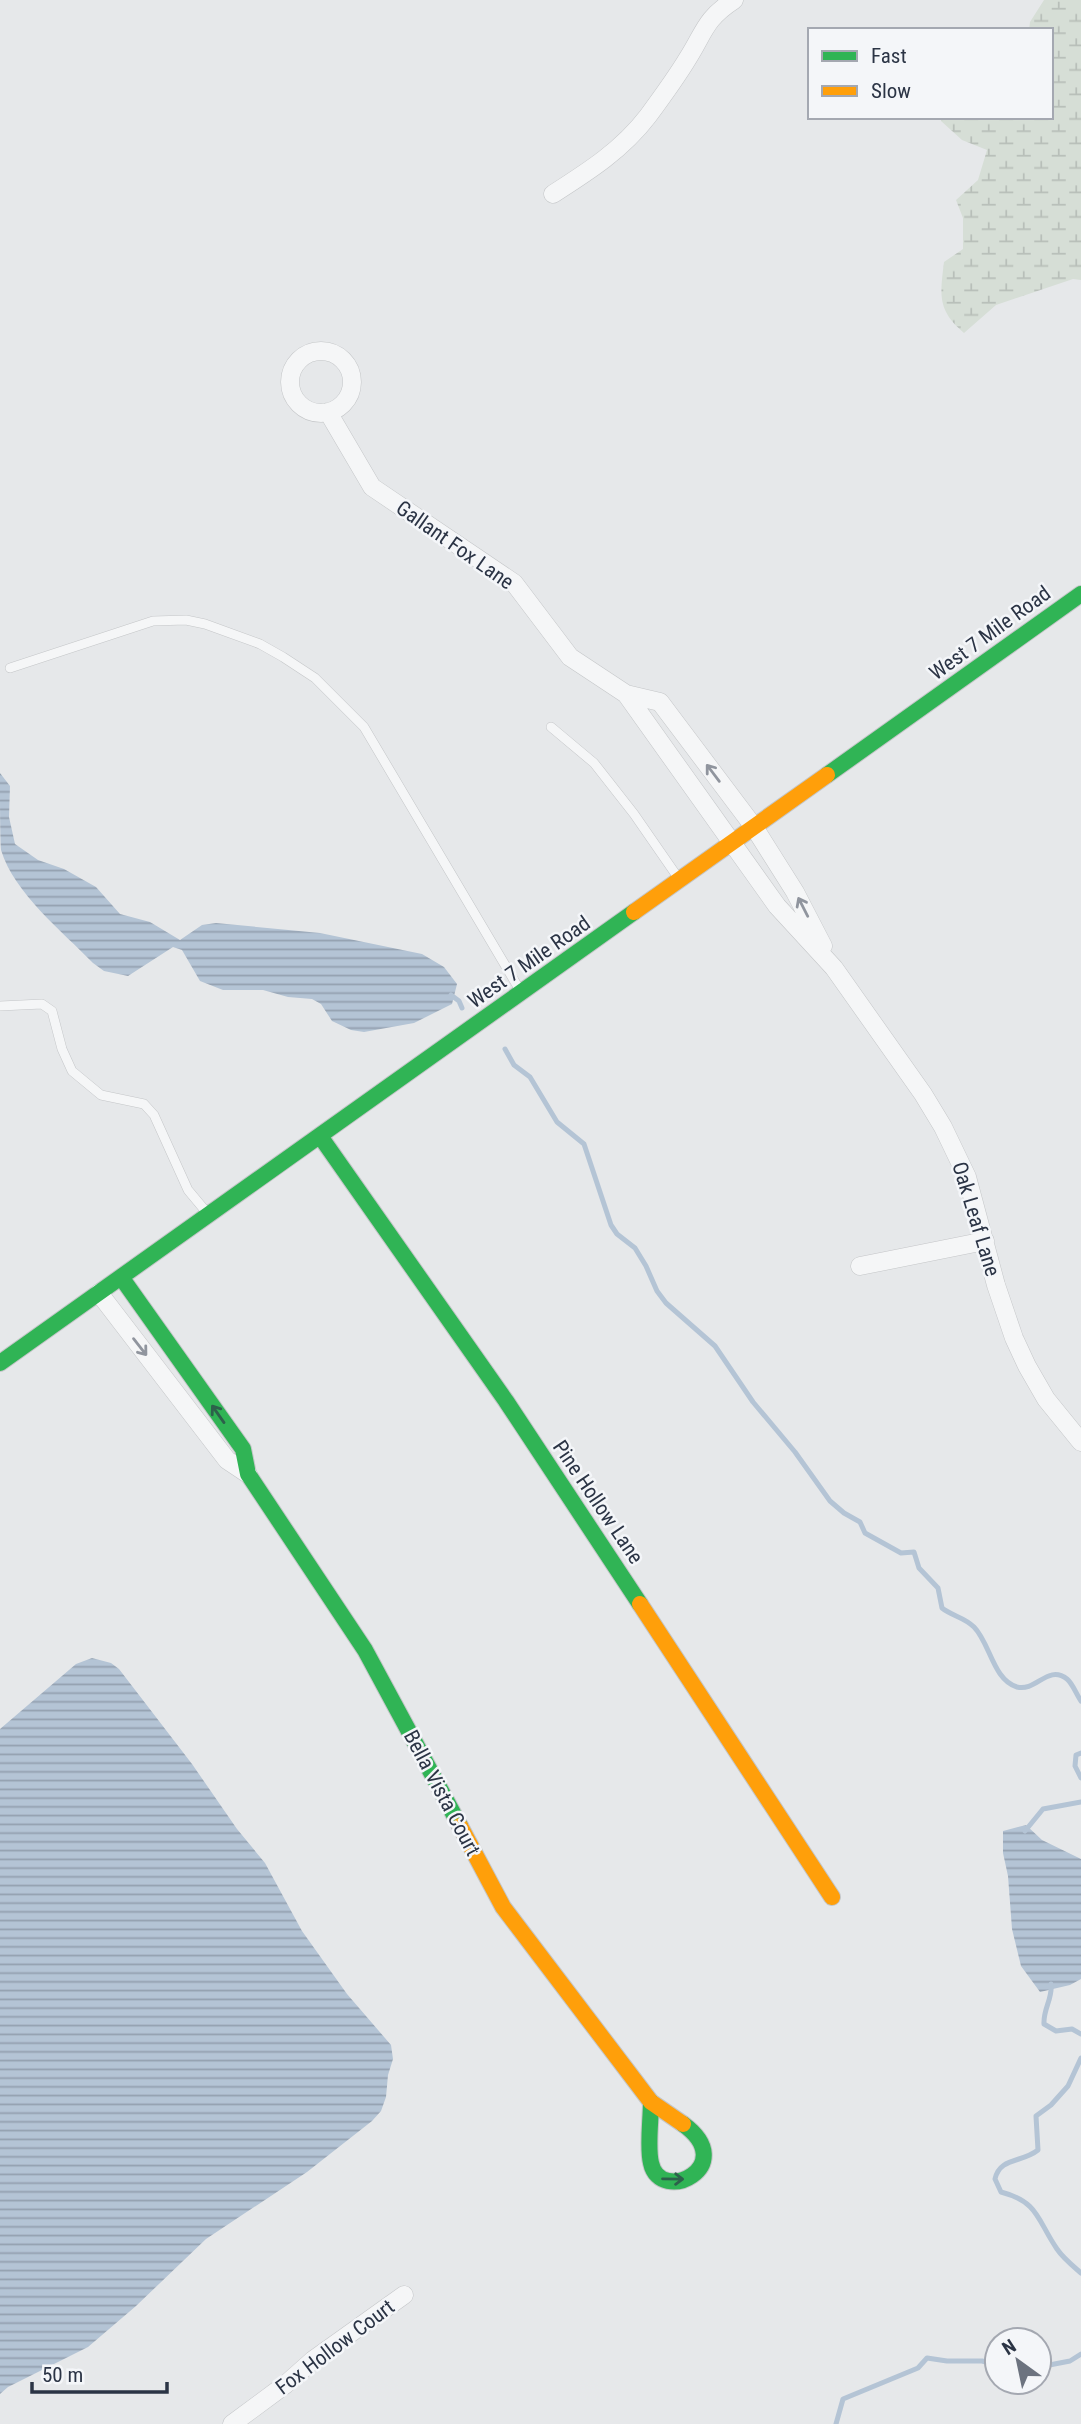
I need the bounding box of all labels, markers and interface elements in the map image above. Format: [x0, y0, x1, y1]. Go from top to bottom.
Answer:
legend [808, 28, 1053, 119]
text: Fast [871, 44, 907, 68]
text: Slow [871, 79, 911, 103]
street label: Gallant Fox Lane [392, 496, 518, 594]
street label: West 7 Mile Road [925, 581, 1055, 685]
one-way arrow [706, 764, 721, 783]
one-way arrow [795, 897, 809, 918]
street label: West 7 Mile Road [463, 911, 595, 1013]
street label: Oak Leaf Lane [947, 1159, 1005, 1279]
one-way arrow [133, 1338, 148, 1356]
one-way arrow [211, 1405, 225, 1424]
street label: Pine Hollow Lane [548, 1436, 648, 1568]
street label: Bella Vista Court [399, 1726, 485, 1860]
one-way arrow [662, 2173, 685, 2186]
street label: Fox Hollow Court [271, 2295, 399, 2399]
north arrow [983, 2326, 1053, 2396]
text: N [998, 2334, 1020, 2360]
scale bar [32, 2350, 166, 2394]
text: 50 m [42, 2363, 83, 2387]

